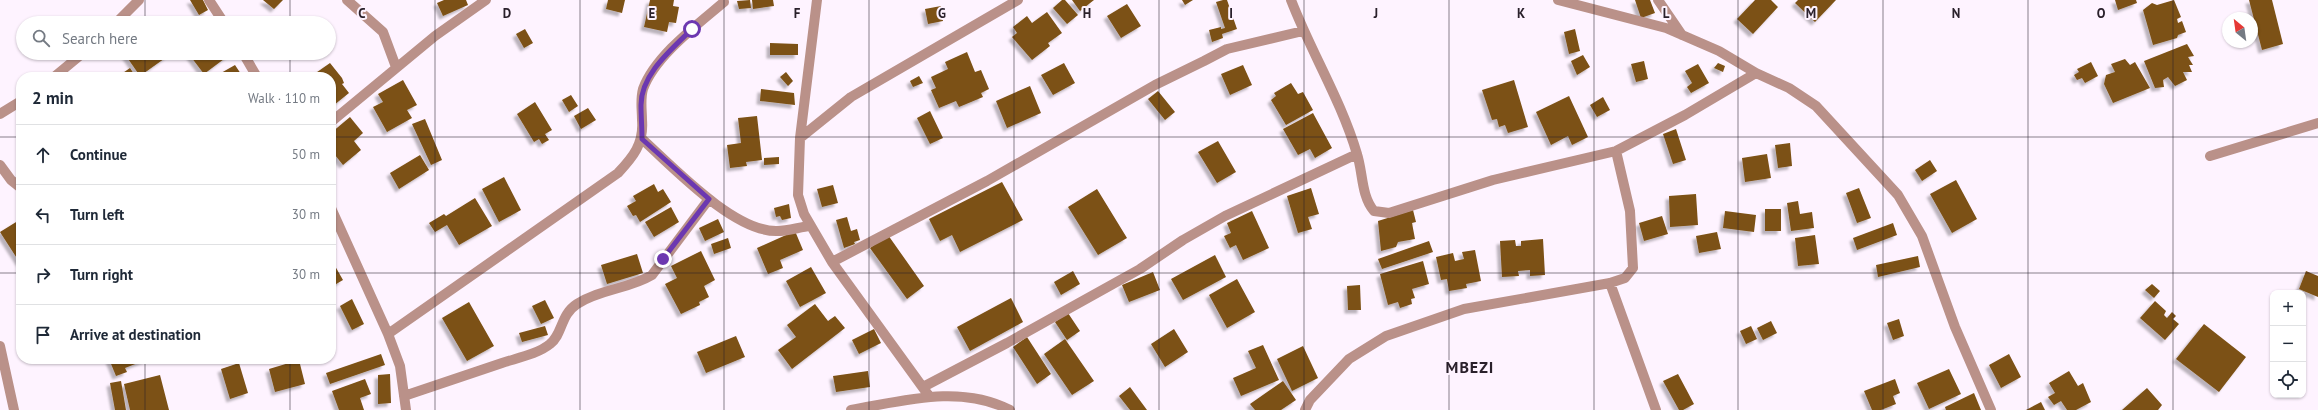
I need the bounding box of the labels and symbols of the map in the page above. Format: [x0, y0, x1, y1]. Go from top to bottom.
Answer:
text: C [358, 5, 366, 22]
text: D [503, 5, 511, 22]
text: E [649, 5, 656, 22]
text: F [794, 5, 801, 22]
text: G [938, 5, 946, 22]
text: H [1083, 5, 1091, 22]
text: I [1229, 5, 1233, 22]
text: J [1373, 5, 1378, 22]
text: K [1517, 5, 1525, 22]
text: L [1663, 5, 1670, 22]
text: M [1806, 5, 1816, 22]
text: N [1952, 5, 1960, 22]
text: O [2097, 5, 2106, 22]
north arrow [2222, 12, 2258, 48]
route start [683, 20, 701, 38]
route end [654, 250, 672, 268]
district label: MBEZI [1446, 357, 1494, 377]

